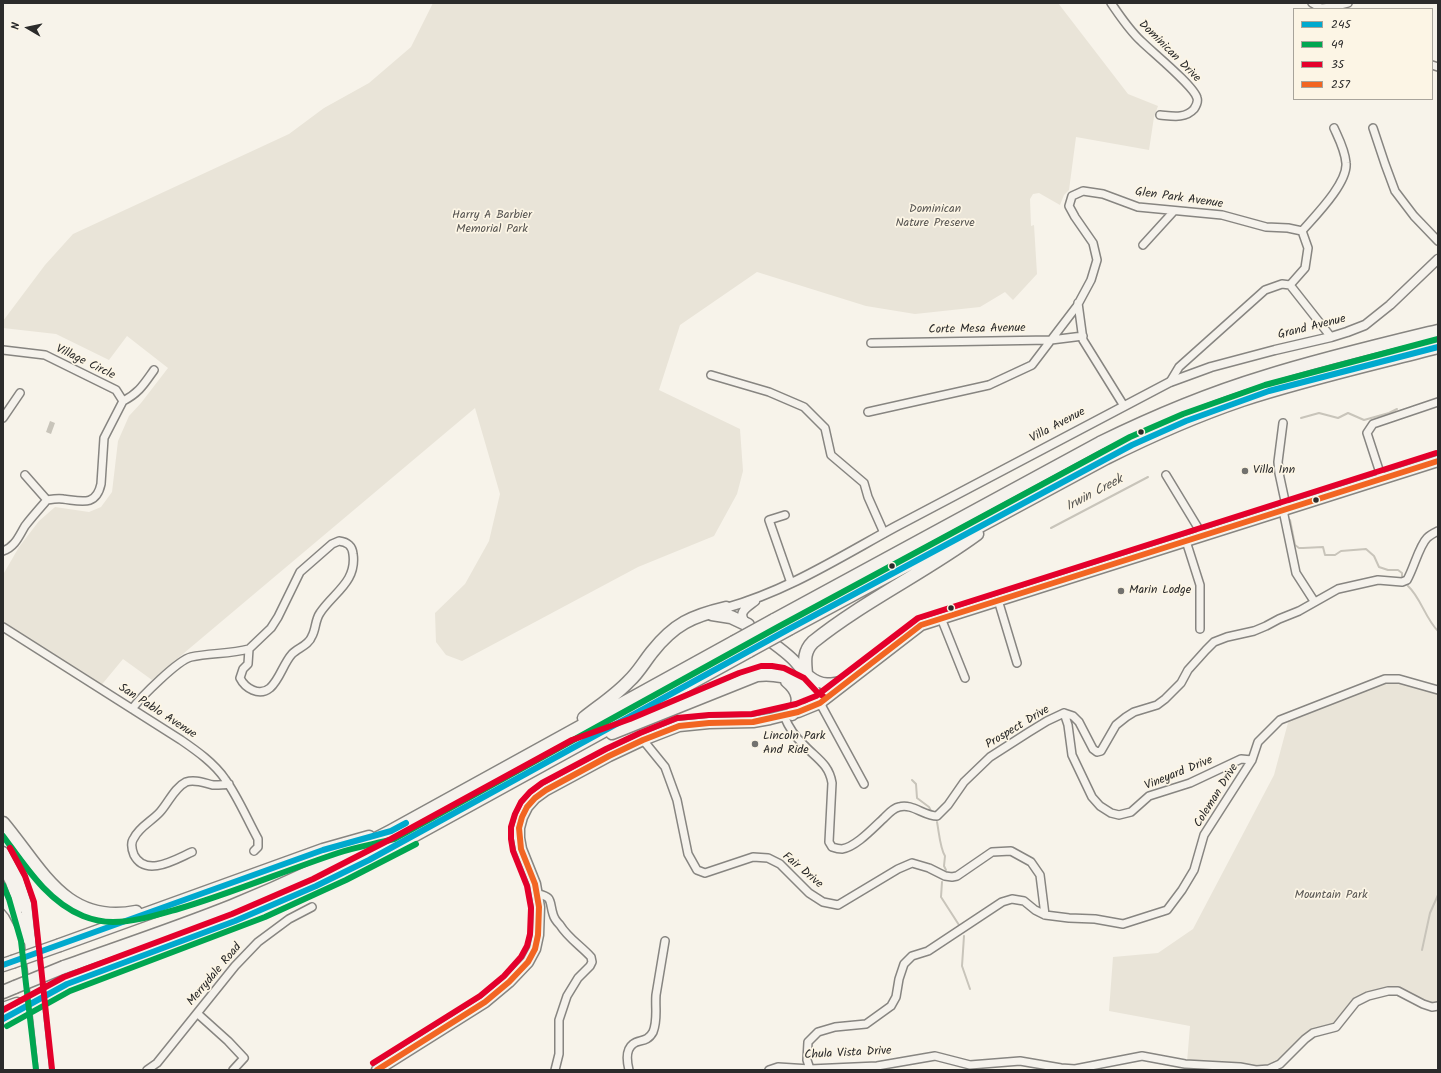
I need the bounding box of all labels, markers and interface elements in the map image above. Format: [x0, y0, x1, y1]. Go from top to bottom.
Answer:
north arrow [8, 8, 48, 48]
legend [1293, 8, 1433, 100]
text: 245 [1331, 15, 1351, 34]
street label: Dominican Drive [1135, 18, 1203, 86]
text: N [7, 21, 26, 31]
text: 49 [1331, 35, 1343, 54]
text: 35 [1331, 55, 1344, 74]
text: 257 [1331, 75, 1350, 94]
street label: Glen Park Avenue [1134, 186, 1224, 212]
park label: Dominican Nature Preserve [895, 203, 975, 231]
park label: Harry A Barbier Memorial Park [452, 209, 532, 237]
street label: Grand Avenue [1277, 313, 1347, 343]
street label: Corte Mesa Avenue [928, 322, 1026, 338]
street label: Village Circle [53, 342, 117, 384]
street label: Villa Avenue [1028, 405, 1088, 447]
unlabelled marker [1136, 427, 1146, 437]
place label: Villa Inn [1253, 464, 1295, 478]
marker: Villa Inn [1240, 466, 1250, 476]
water label: Irwin Creek [1064, 473, 1126, 515]
unlabelled marker [1311, 495, 1321, 505]
unlabelled marker [887, 561, 897, 571]
place label: Marin Lodge [1129, 584, 1191, 598]
marker: Marin Lodge [1116, 586, 1126, 596]
unlabelled marker [946, 603, 956, 613]
street label: San Pablo Avenue [115, 681, 199, 743]
street label: Prospect Drive [983, 703, 1053, 753]
place label: Lincoln Park And Ride [763, 730, 825, 758]
marker: Lincoln Park And Ride [750, 739, 760, 749]
street label: Vineyard Drive [1143, 754, 1215, 794]
street label: Coleman Drive [1192, 761, 1242, 831]
street label: Fair Drive [779, 850, 825, 892]
park label: Mountain Park [1294, 889, 1368, 903]
street label: Merrydale Road [185, 941, 245, 1009]
street label: Chula Vista Drive [804, 1045, 892, 1063]

